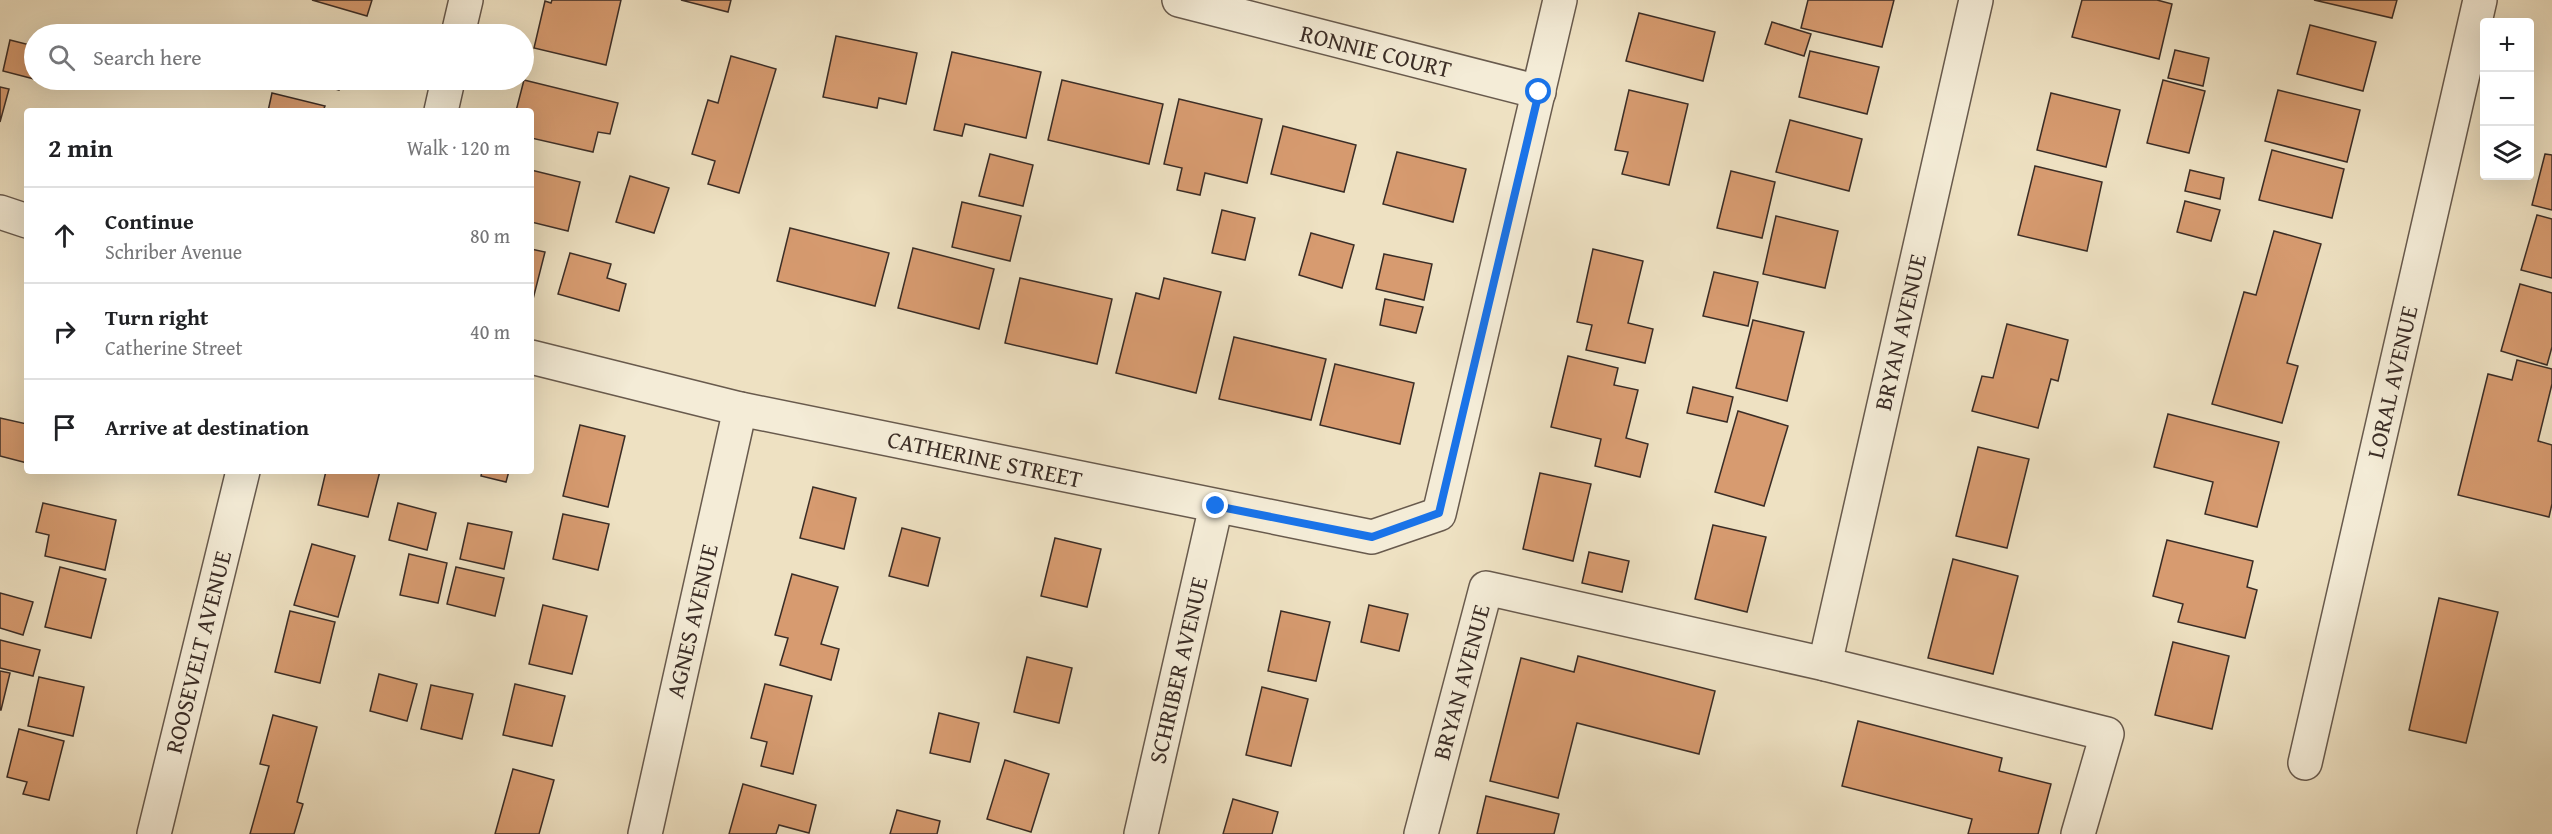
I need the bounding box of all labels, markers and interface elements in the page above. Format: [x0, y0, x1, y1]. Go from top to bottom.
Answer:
street label: RONNIE COURT [1297, 15, 1455, 87]
map controls [2480, 18, 2534, 180]
button: + [2480, 18, 2534, 72]
search box [24, 24, 534, 90]
icon: search [45, 41, 78, 74]
text: Search here [93, 41, 202, 73]
button: − [2480, 72, 2534, 126]
route start [1525, 78, 1551, 104]
button: layers [2480, 126, 2534, 180]
text: 2 min [48, 128, 113, 167]
text: Walk · 120 m [407, 133, 510, 162]
text: Continue [105, 205, 194, 237]
icon: ahead [48, 219, 81, 252]
text: 80 m [470, 221, 510, 250]
text: Schriber Avenue [105, 237, 242, 266]
street label: BRYAN AVENUE [1865, 250, 1935, 414]
text: Turn right [105, 301, 208, 333]
street label: LORAL AVENUE [2357, 302, 2427, 462]
icon: right [48, 315, 81, 348]
text: 40 m [470, 317, 510, 346]
text: Catherine Street [105, 333, 242, 362]
icon: arrive [48, 411, 81, 444]
text: Arrive at destination [105, 411, 309, 443]
street label: CATHERINE STREET [884, 421, 1086, 497]
route end [1202, 492, 1228, 518]
street label: AGNES AVENUE [657, 540, 727, 702]
street label: ROOSEVELT AVENUE [156, 547, 240, 757]
street label: SCHRIBER AVENUE [1139, 573, 1217, 767]
street label: BRYAN AVENUE [1423, 600, 1499, 764]

